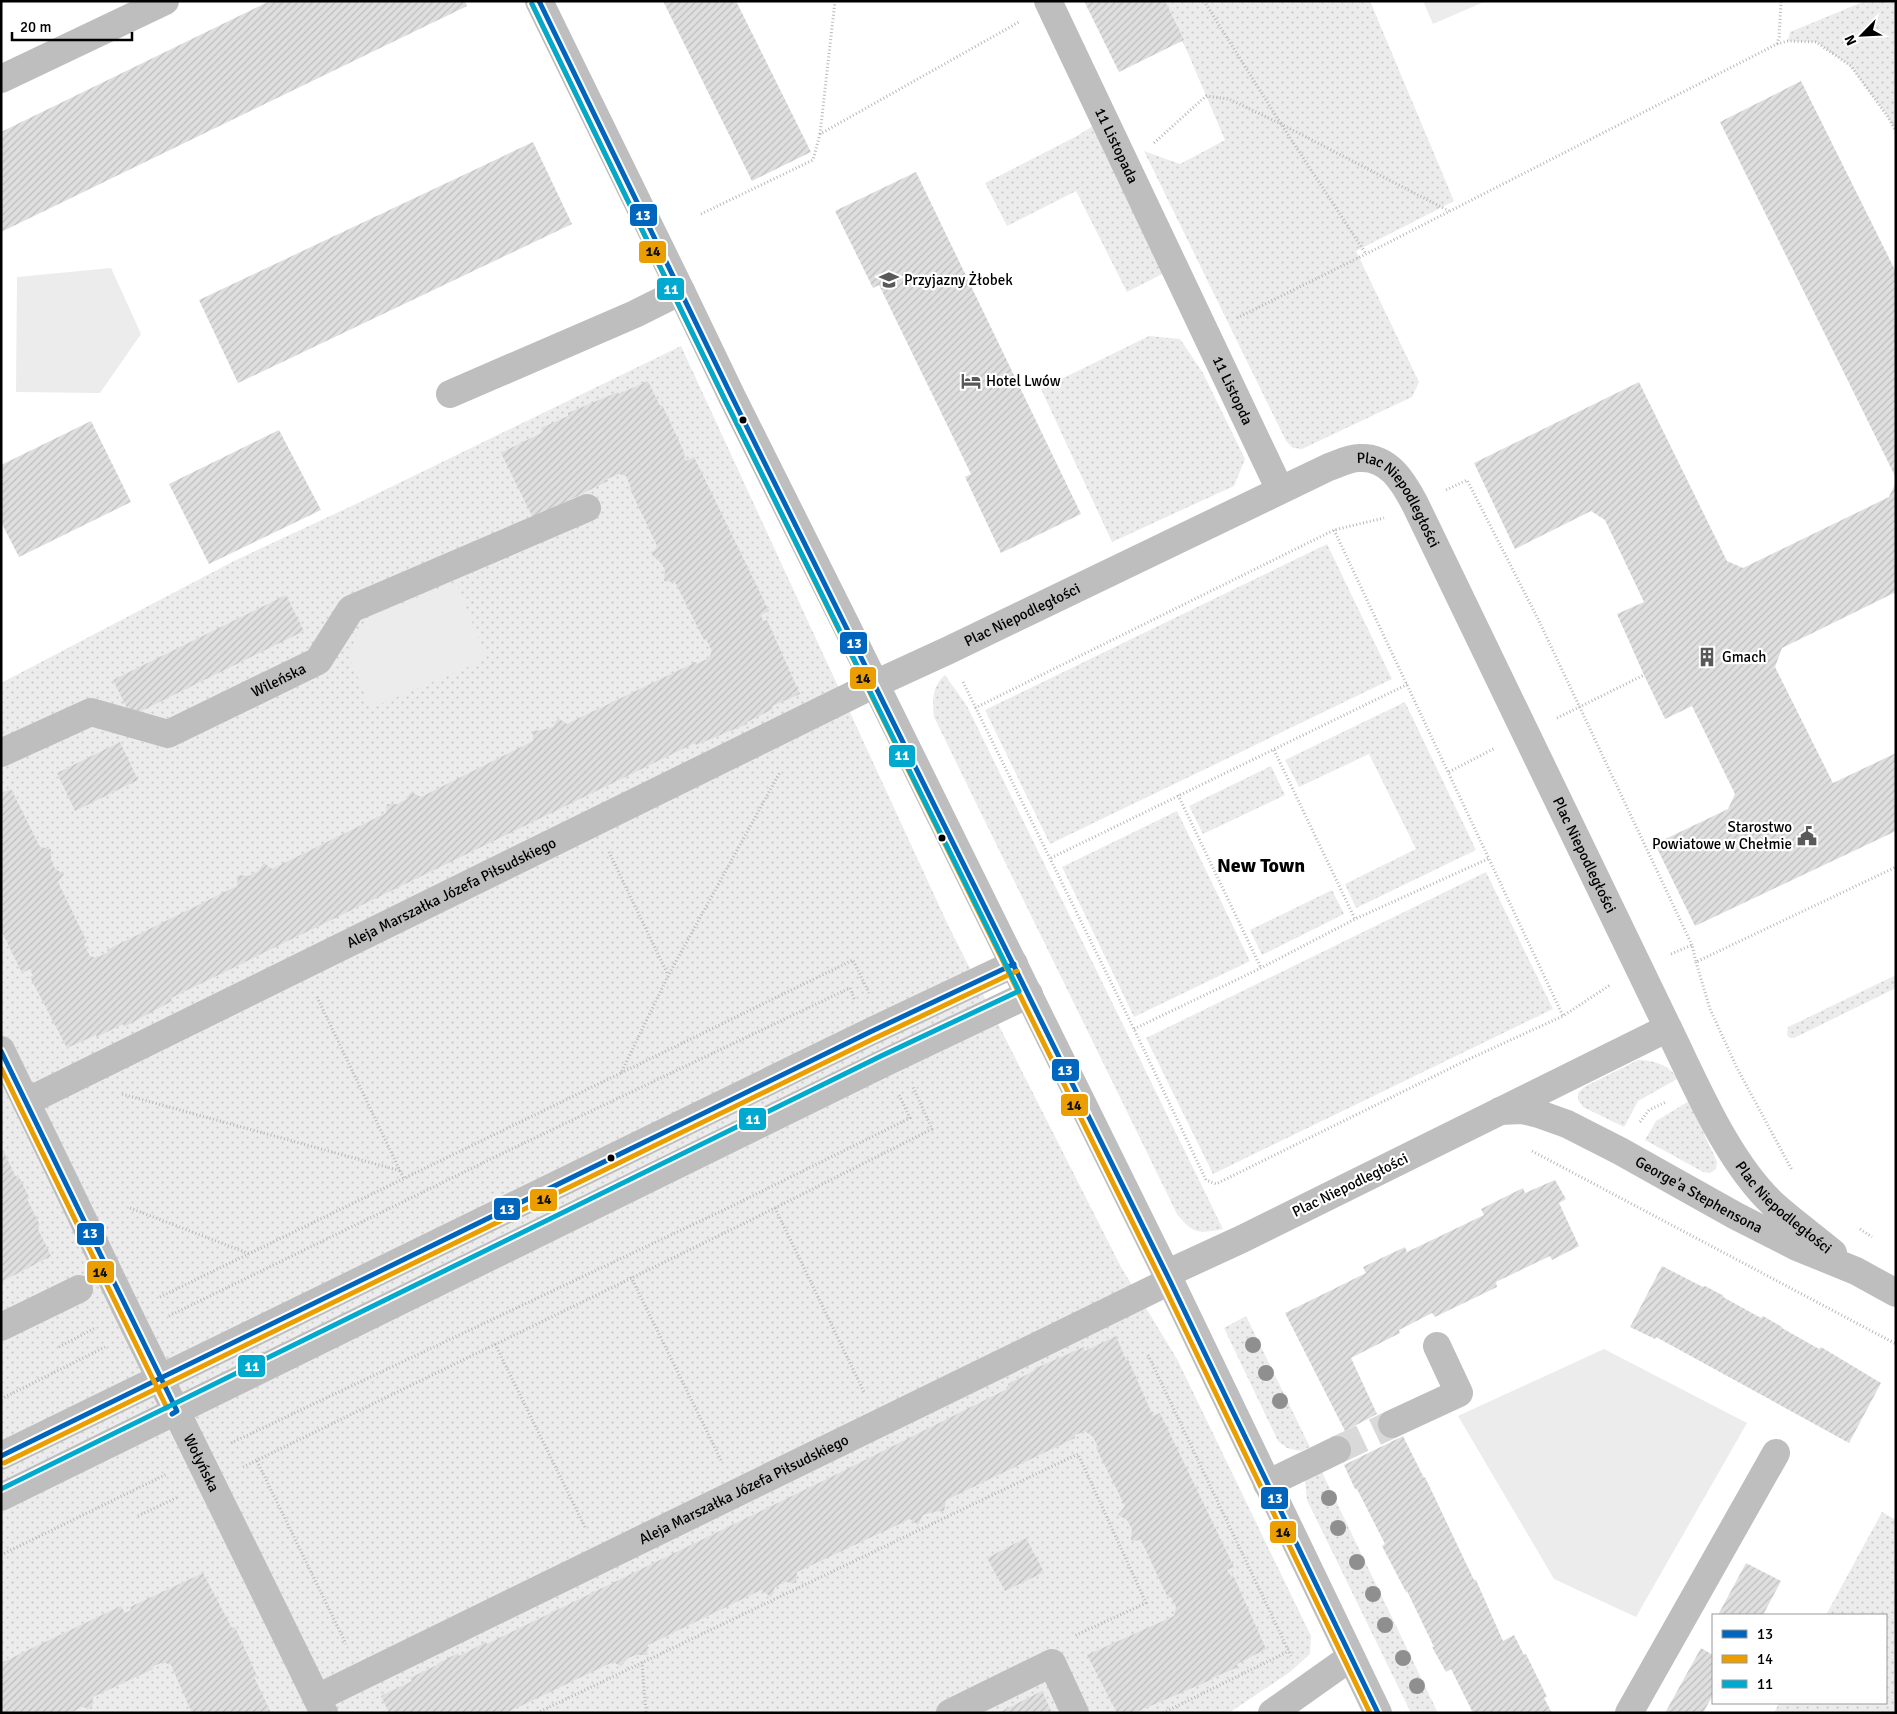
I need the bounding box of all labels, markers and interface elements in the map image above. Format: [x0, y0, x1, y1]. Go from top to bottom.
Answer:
scale bar [12, 10, 132, 42]
north arrow [1837, 10, 1887, 60]
text: 20 m [20, 18, 51, 36]
text: N [1841, 32, 1860, 48]
street label: 11 Listopada [1091, 105, 1142, 186]
line badge: 13 [629, 203, 658, 227]
text: 13 [635, 207, 651, 224]
line badge: 14 [638, 240, 667, 264]
text: 14 [645, 243, 661, 260]
school or university icon: Przyjazny Żłobek [878, 269, 900, 291]
place label: Przyjazny Żłobek [904, 271, 1013, 289]
line badge: 11 [656, 277, 685, 301]
text: 11 [663, 281, 679, 298]
street label: 11 Listopda [1209, 353, 1257, 428]
hotel icon: Hotel Lwów [960, 370, 982, 392]
place label: Hotel Lwów [986, 372, 1061, 390]
unlabelled marker [738, 415, 748, 425]
street label: Plac Niepodległości [1356, 449, 1444, 550]
street label: Plac Niepodległości [961, 579, 1083, 650]
line badge: 13 [839, 631, 868, 655]
text: 13 [846, 635, 862, 652]
building icon: Gmach [1696, 646, 1718, 668]
place label: Gmach [1722, 648, 1766, 666]
street label: Wileńska [248, 659, 309, 701]
line badge: 14 [849, 666, 877, 690]
text: 14 [855, 670, 871, 687]
line badge: 11 [888, 744, 916, 768]
text: 11 [894, 747, 910, 764]
street label: Plac Niepodległości [1549, 794, 1620, 916]
place label: Starostwo Powiatowe w Chełmie [1652, 818, 1792, 853]
public building icon: Starostwo Powiatowe w Chełmie [1796, 825, 1818, 847]
street label: Aleja Marszałka Józefa Piłsudskiego [343, 833, 559, 952]
unlabelled marker [937, 833, 947, 843]
district label: New Town [1217, 853, 1305, 878]
line badge: 13 [1051, 1058, 1080, 1082]
text: 13 [1057, 1062, 1073, 1079]
line badge: 14 [1060, 1093, 1089, 1117]
text: 14 [1066, 1097, 1082, 1114]
line badge: 11 [738, 1107, 767, 1131]
text: 11 [745, 1111, 761, 1128]
street label: Plac Niepodległości [1289, 1149, 1411, 1221]
street label: George'a Stephensona [1632, 1152, 1766, 1237]
unlabelled marker [606, 1153, 616, 1163]
street label: Plac Niepodległości [1732, 1158, 1836, 1257]
line badge: 14 [529, 1188, 558, 1212]
text: 14 [536, 1191, 552, 1208]
line badge: 13 [493, 1197, 521, 1221]
text: 13 [499, 1201, 515, 1218]
line badge: 13 [76, 1222, 105, 1246]
text: 13 [82, 1225, 98, 1242]
line badge: 14 [86, 1260, 115, 1284]
text: 14 [92, 1264, 108, 1281]
line badge: 11 [237, 1354, 266, 1378]
text: 11 [244, 1358, 260, 1375]
street label: Aleja Marszałka Józefa Piłsudskiego [636, 1430, 852, 1548]
street label: Wołyńska [180, 1431, 223, 1495]
line badge: 13 [1260, 1486, 1289, 1510]
text: 13 [1267, 1490, 1283, 1507]
line badge: 14 [1269, 1520, 1297, 1544]
text: 14 [1275, 1524, 1291, 1541]
legend [1712, 1614, 1887, 1704]
text: 13 [1757, 1625, 1773, 1643]
text: 14 [1757, 1650, 1773, 1668]
text: 11 [1757, 1675, 1773, 1693]

